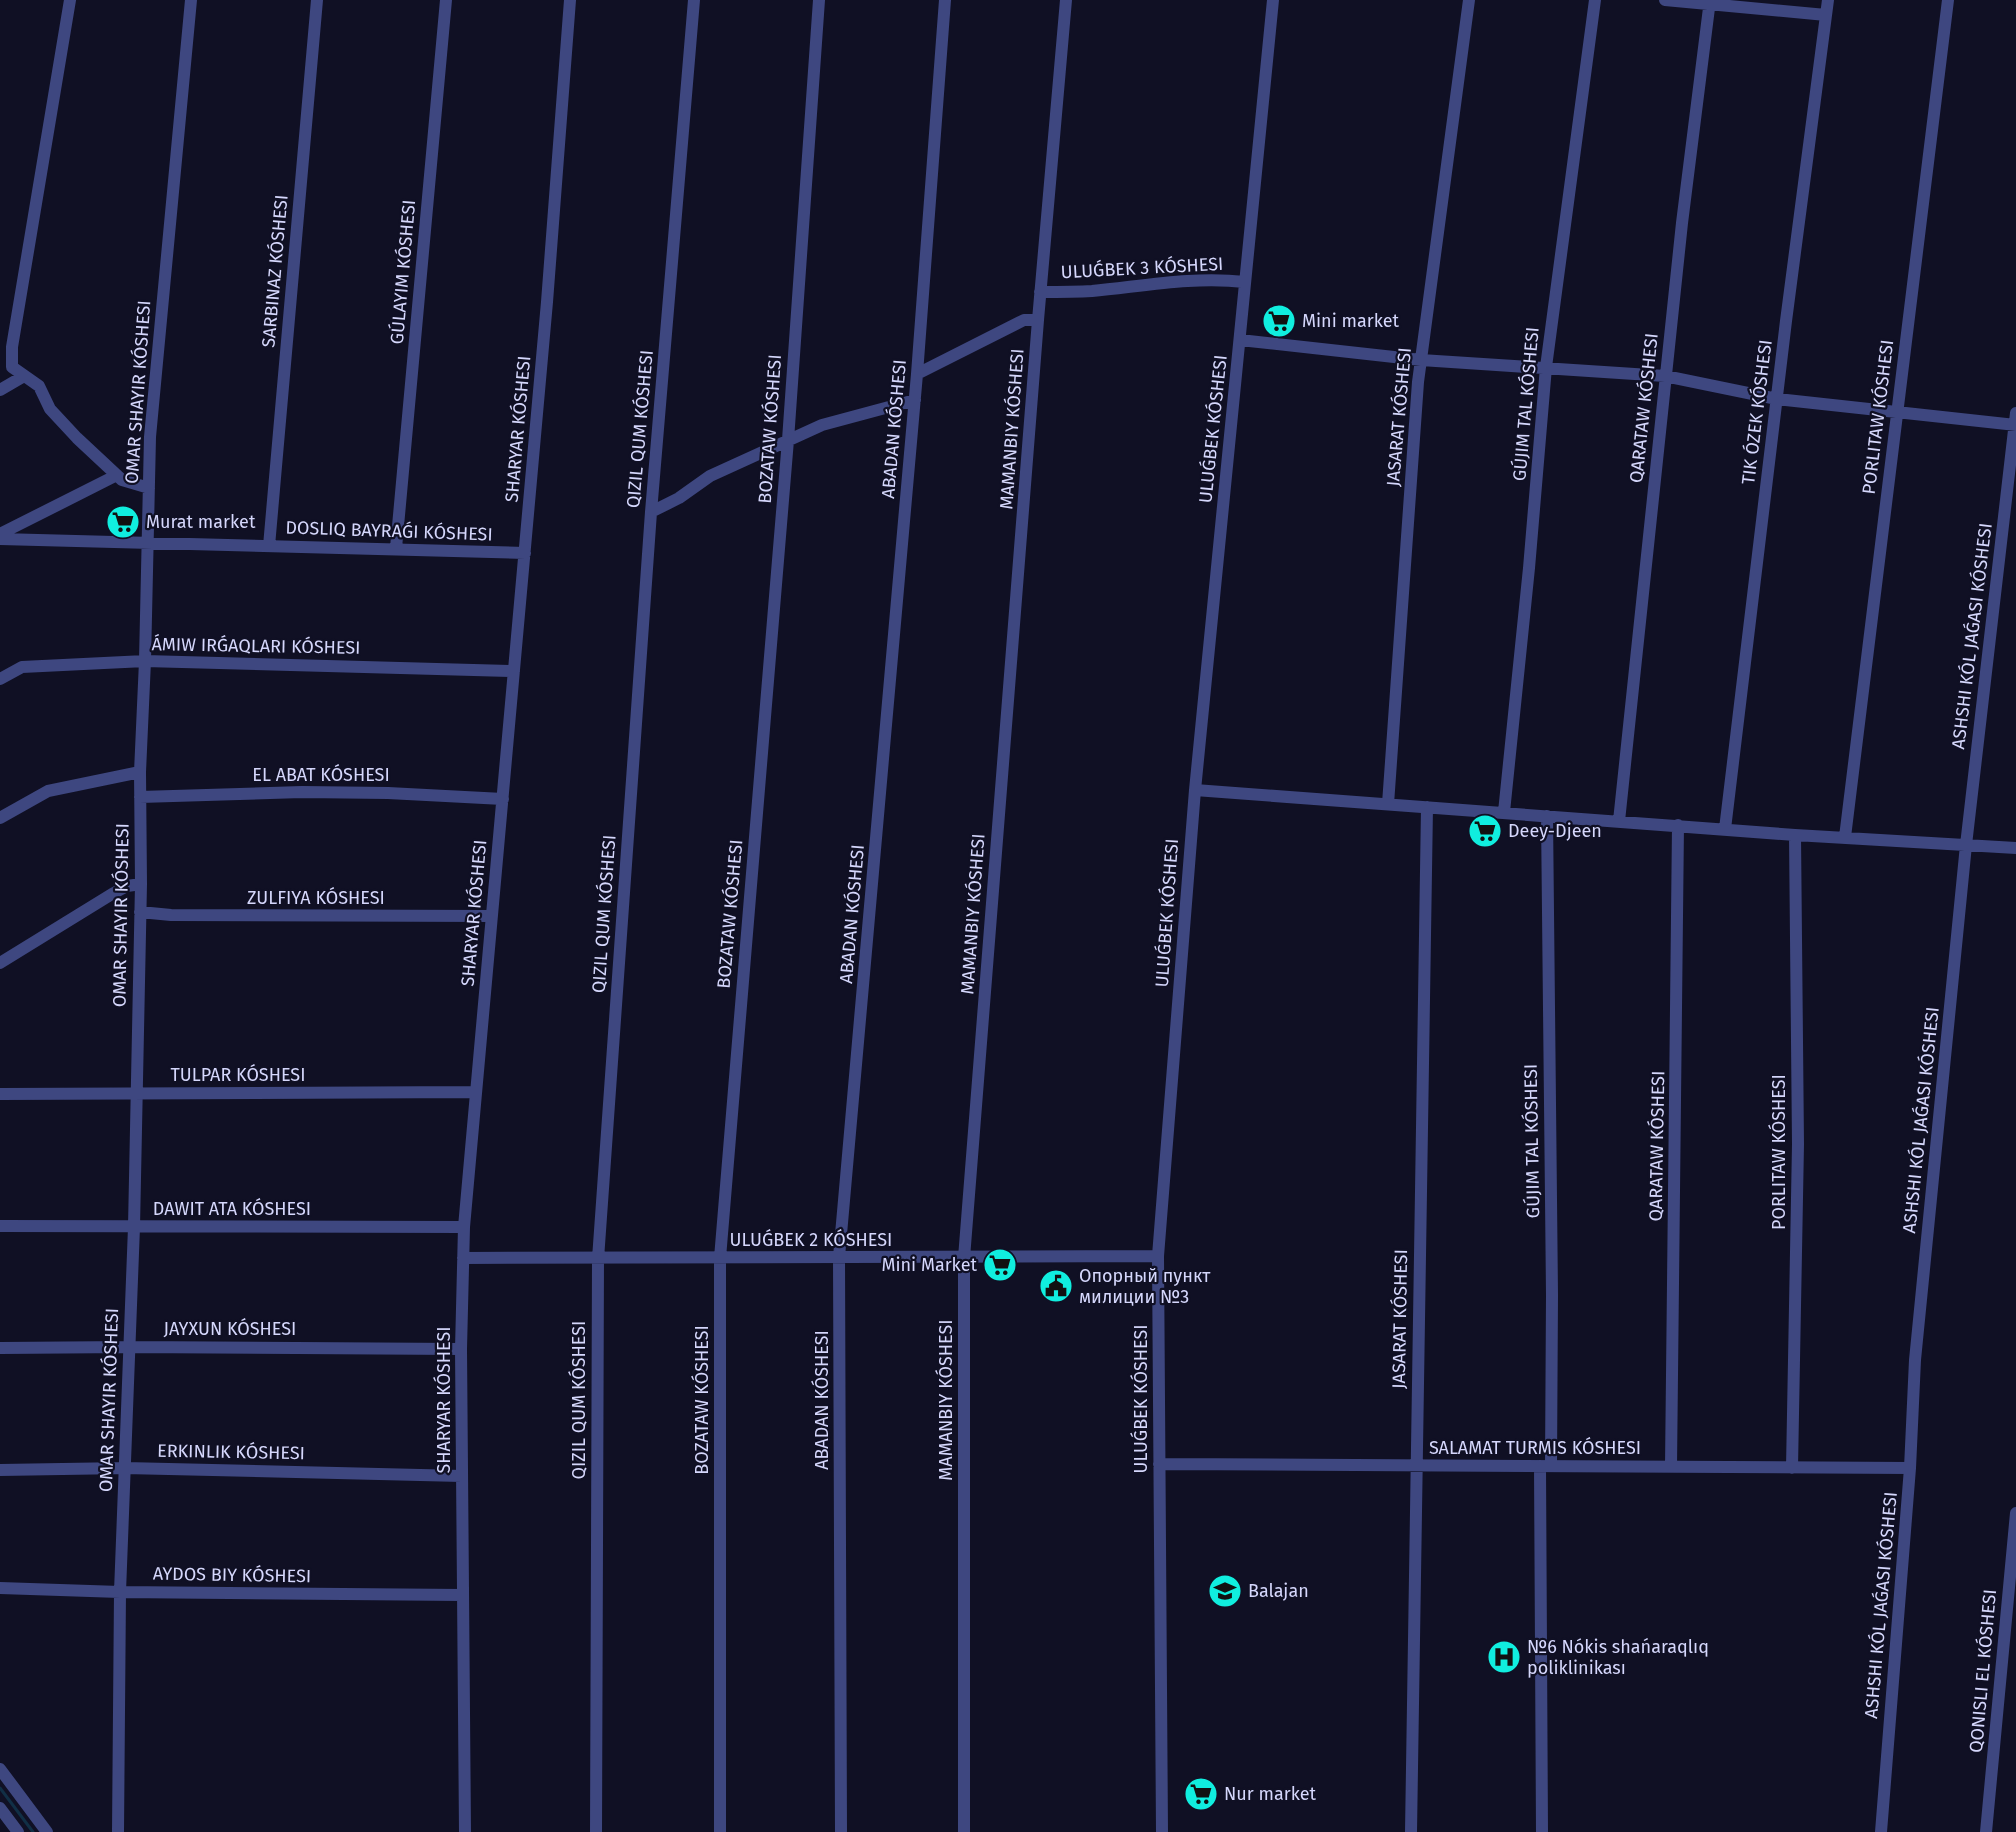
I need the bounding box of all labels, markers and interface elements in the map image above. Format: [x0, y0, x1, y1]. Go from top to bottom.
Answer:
street label: SARBINAZ KÓSHESI [257, 194, 293, 348]
street label: GÚLAYIM KÓSHESI [385, 199, 420, 345]
street label: ULUǴBEK 3 KÓSHESI [1060, 253, 1224, 283]
street label: OMAR SHAYIR KÓSHESI [121, 299, 155, 485]
supermarket icon: Mini market [1261, 303, 1297, 339]
place label: Mini market [1302, 310, 1400, 332]
street label: GÚJIM TAL KÓSHESI [1507, 326, 1544, 482]
street label: QARATAW KÓSHESI [1625, 332, 1663, 484]
street label: TIK ÓZEK KÓSHESI [1737, 338, 1777, 486]
street label: PORLITAW KÓSHESI [1858, 338, 1898, 496]
street label: JASARAT KÓSHESI [1382, 346, 1416, 488]
street label: MAMANBIY KÓSHESI [995, 348, 1029, 510]
street label: QIZIL QUM KÓSHESI [622, 349, 658, 509]
street label: BOZATAW KÓSHESI [754, 354, 786, 504]
street label: ULUǴBEK KÓSHESI [1194, 354, 1232, 504]
street label: SHARYAR KÓSHESI [501, 355, 535, 503]
street label: ABADAN KÓSHESI [877, 358, 911, 500]
supermarket icon: Murat market [105, 504, 141, 540]
place label: Murat market [146, 511, 256, 533]
street label: DOSLIQ BAYRAǴI KÓSHESI [285, 516, 493, 546]
street label: ASHSHI KÓL JAǴASI KÓSHESI [1947, 522, 1997, 750]
street label: ÁMIW IRǴAQLARI KÓSHESI [151, 632, 361, 659]
street label: EL ABAT KÓSHESI [252, 764, 390, 786]
supermarket icon: Deey-Djeen [1467, 813, 1503, 849]
place label: Deey-Djeen [1508, 820, 1602, 842]
street label: OMAR SHAYIR KÓSHESI [108, 823, 134, 1007]
street label: MAMANBIY KÓSHESI [956, 833, 990, 995]
street label: QIZIL QUM KÓSHESI [587, 834, 621, 994]
street label: ULUǴBEK KÓSHESI [1151, 838, 1183, 988]
street label: SHARYAR KÓSHESI [457, 839, 491, 987]
street label: BOZATAW KÓSHESI [713, 839, 747, 989]
street label: ABADAN KÓSHESI [835, 843, 869, 985]
street label: ZULFIYA KÓSHESI [247, 887, 385, 909]
street label: ASHSHI KÓL JAǴASI KÓSHESI [1898, 1006, 1944, 1234]
street label: GÚJIM TAL KÓSHESI [1519, 1063, 1544, 1219]
street label: TULPAR KÓSHESI [171, 1064, 305, 1086]
street label: QARATAW KÓSHESI [1645, 1070, 1669, 1222]
street label: PORLITAW KÓSHESI [1768, 1074, 1790, 1230]
street label: DAWIT ATA KÓSHESI [153, 1198, 311, 1220]
street label: ULUǴBEK 2 KÓSHESI [730, 1229, 892, 1251]
supermarket icon: Mini Market [982, 1247, 1018, 1283]
street label: JASARAT KÓSHESI [1388, 1249, 1412, 1389]
place label: Mini Market [881, 1254, 977, 1276]
place label: Опорный пункт милиции №3 [1079, 1265, 1211, 1308]
public building icon: Опорный пункт милиции №3 [1038, 1268, 1074, 1304]
street label: OMAR SHAYIR KÓSHESI [95, 1308, 123, 1492]
street label: JAYXUN KÓSHESI [164, 1318, 296, 1340]
street label: MAMANBIY KÓSHESI [935, 1319, 957, 1481]
street label: QIZIL QUM KÓSHESI [568, 1321, 590, 1479]
street label: ULUǴBEK KÓSHESI [1130, 1324, 1152, 1474]
street label: BOZATAW KÓSHESI [691, 1325, 713, 1475]
street label: SHARYAR KÓSHESI [433, 1326, 455, 1474]
street label: ABADAN KÓSHESI [811, 1330, 833, 1470]
street label: SALAMAT TURMIS KÓSHESI [1429, 1437, 1641, 1459]
street label: ERKINLIK KÓSHESI [157, 1440, 305, 1464]
street label: ASHSHI KÓL JAǴASI KÓSHESI [1860, 1491, 1902, 1719]
street label: AYDOS BIY KÓSHESI [153, 1563, 311, 1587]
school or university icon: Balajan [1207, 1573, 1243, 1609]
place label: Balajan [1248, 1580, 1309, 1602]
street label: QONISLI EL KÓSHESI [1965, 1588, 2001, 1754]
place label: №6 Nókis shańaraqlıq poliklinikası [1527, 1636, 1709, 1679]
hospital icon: №6 Nókis shańaraqlıq poliklinikası [1486, 1639, 1522, 1675]
supermarket icon: Nur market [1183, 1776, 1219, 1812]
place label: Nur market [1224, 1783, 1317, 1805]

